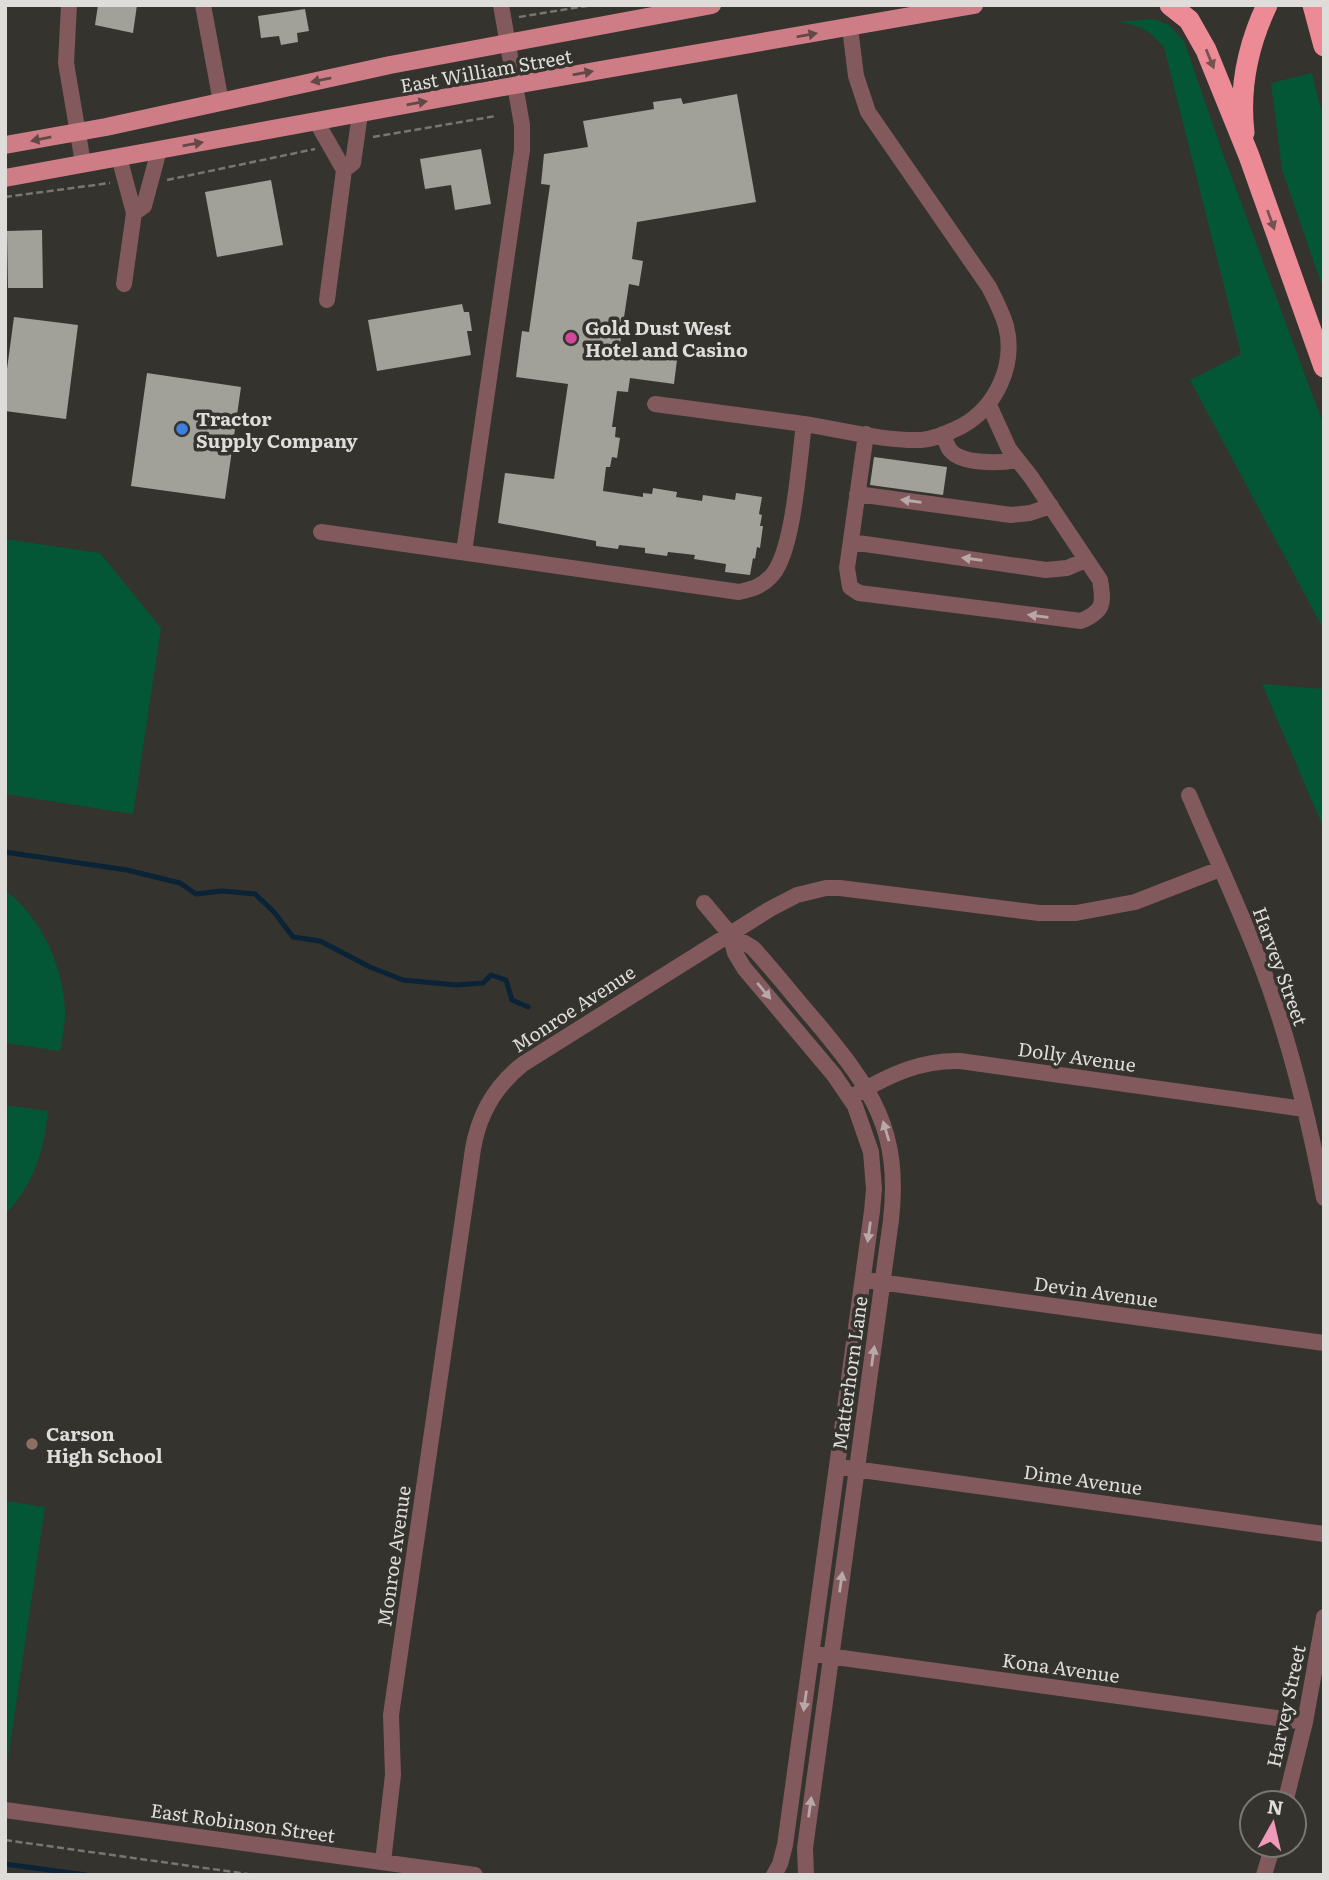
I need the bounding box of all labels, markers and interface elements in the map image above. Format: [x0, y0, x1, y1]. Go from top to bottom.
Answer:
one-way arrow [796, 29, 818, 40]
street label: East William Street [398, 41, 575, 99]
one-way arrow [1205, 48, 1216, 69]
one-way arrow [572, 67, 594, 78]
one-way arrow [310, 75, 332, 86]
one-way arrow [406, 98, 428, 109]
one-way arrow [30, 133, 52, 144]
one-way arrow [182, 138, 204, 149]
one-way arrow [1266, 210, 1277, 231]
place label: Gold Dust West Hotel and Casino [585, 313, 748, 363]
marker: Gold Dust West Hotel and Casino [563, 330, 579, 346]
place label: Tractor Supply Company [196, 404, 358, 454]
marker: Tractor Supply Company [174, 421, 190, 437]
one-way arrow [900, 496, 922, 507]
one-way arrow [960, 553, 982, 564]
one-way arrow [1027, 610, 1049, 621]
street label: Harvey Street [1247, 903, 1316, 1030]
street label: Monroe Avenue [506, 957, 640, 1058]
one-way arrow [756, 983, 771, 1000]
street label: Dolly Avenue [1016, 1034, 1138, 1078]
one-way arrow [880, 1121, 890, 1142]
one-way arrow [864, 1222, 875, 1244]
street label: Devin Avenue [1032, 1268, 1160, 1314]
street label: Matterhorn Lane [824, 1294, 874, 1452]
one-way arrow [867, 1345, 878, 1367]
place label: Carson High School [46, 1419, 163, 1469]
marker: Carson High School [24, 1436, 40, 1452]
street label: Dime Avenue [1022, 1457, 1144, 1501]
street label: Monroe Avenue [369, 1483, 417, 1628]
one-way arrow [836, 1571, 847, 1593]
street label: Harvey Street [1258, 1642, 1312, 1770]
street label: Kona Avenue [1001, 1645, 1122, 1689]
one-way arrow [800, 1690, 811, 1712]
north arrow [1238, 1789, 1308, 1859]
text: N [1266, 1791, 1285, 1821]
street label: East Robinson Street [149, 1795, 338, 1849]
one-way arrow [805, 1796, 816, 1818]

